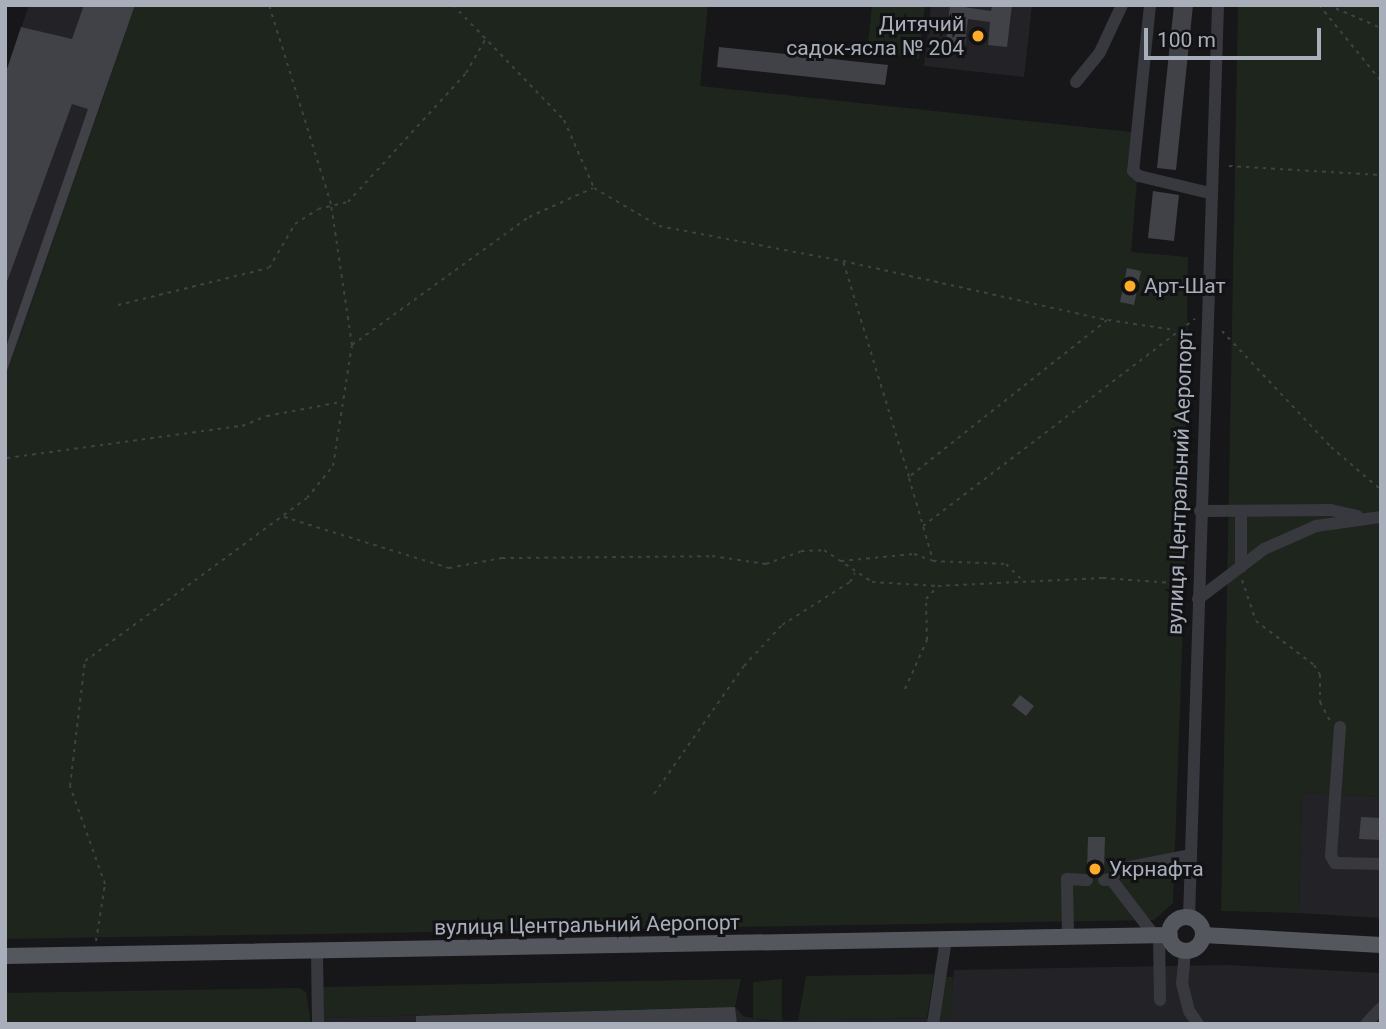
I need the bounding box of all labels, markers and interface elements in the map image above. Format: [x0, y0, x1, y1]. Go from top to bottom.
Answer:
place label: Дитячий садок-ясла № 204 [786, 11, 964, 61]
scale bar [1148, 14, 1325, 58]
marker: Дитячий садок-ясла № 204 [970, 28, 986, 44]
text: 100 m [1157, 28, 1216, 52]
place label: Арт-Шат [1144, 273, 1226, 299]
marker: Арт-Шат [1122, 278, 1138, 294]
street label: вулиця Центральний Аеропорт [1162, 329, 1198, 635]
place label: Укрнафта [1109, 856, 1204, 882]
marker: Укрнафта [1087, 861, 1103, 877]
street label: вулиця Центральний Аеропорт [434, 910, 740, 940]

